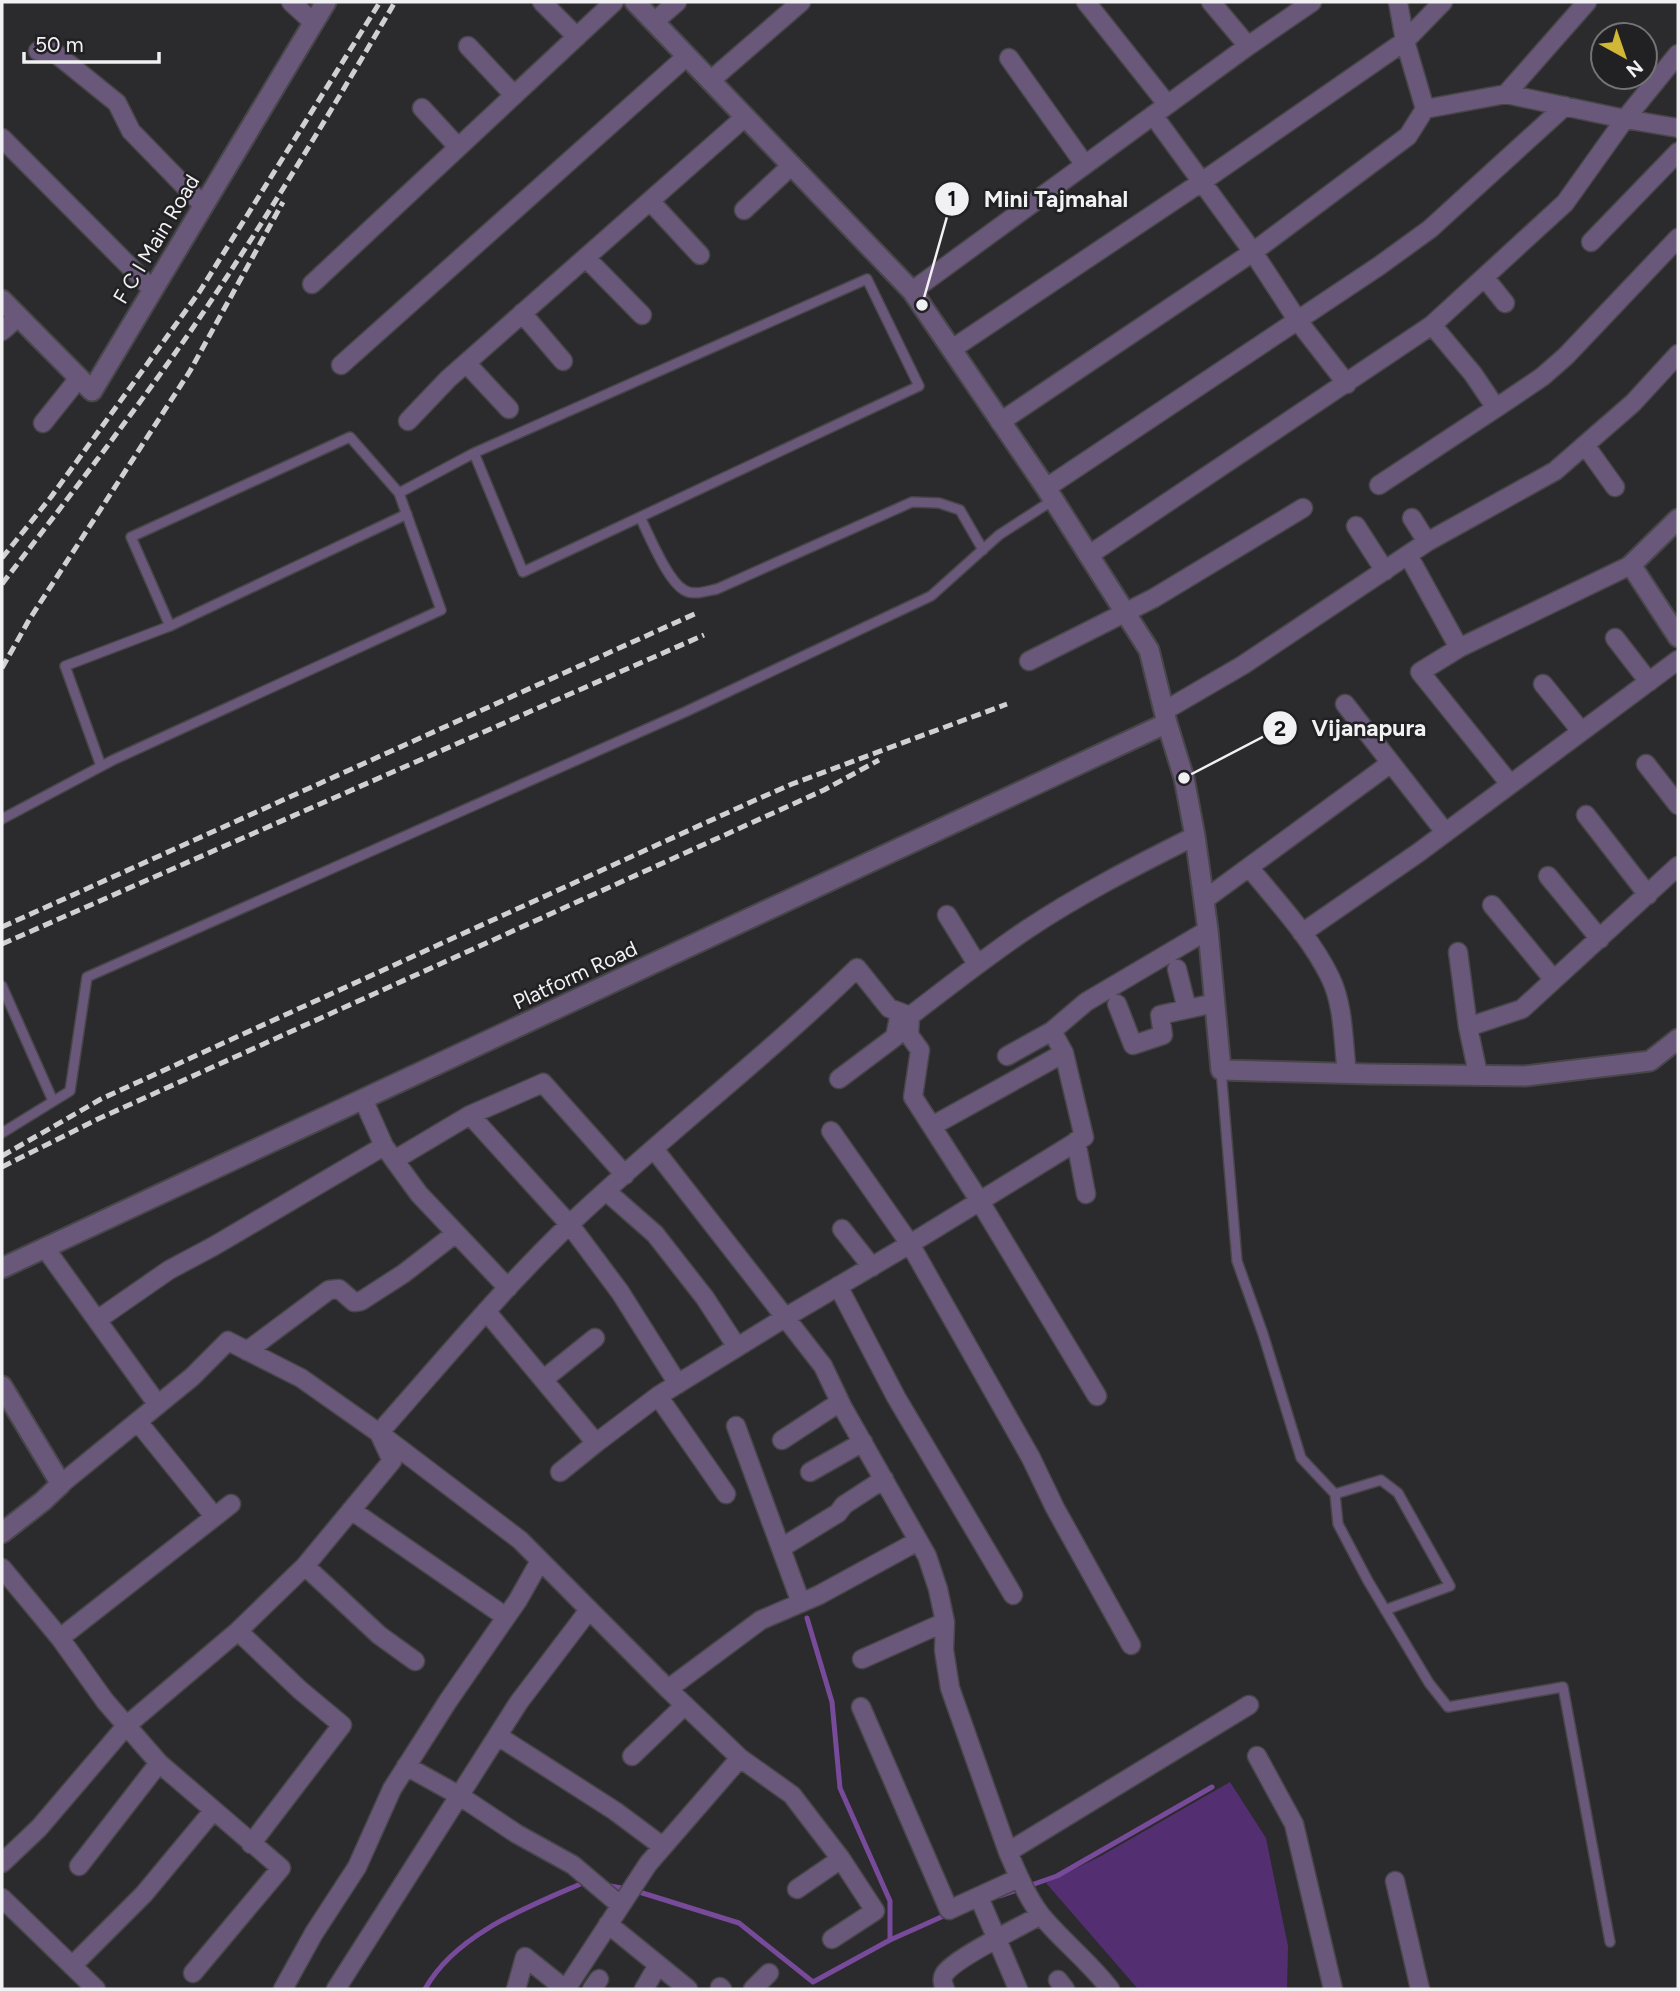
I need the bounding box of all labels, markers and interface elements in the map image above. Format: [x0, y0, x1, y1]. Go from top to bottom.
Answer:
scale bar [24, 21, 159, 65]
north arrow [1589, 21, 1659, 91]
text: 50 m [35, 32, 84, 57]
text: N [1622, 55, 1648, 82]
street label: F C I Main Road [108, 170, 204, 308]
callout: Mini Tajmahal [935, 177, 1142, 221]
text: Mini Tajmahal [984, 185, 1128, 213]
text: 1 [948, 186, 956, 211]
callout: Vijanapura [1263, 706, 1440, 750]
text: Vijanapura [1312, 714, 1426, 742]
text: 2 [1274, 716, 1286, 741]
street label: Platform Road [509, 935, 641, 1015]

